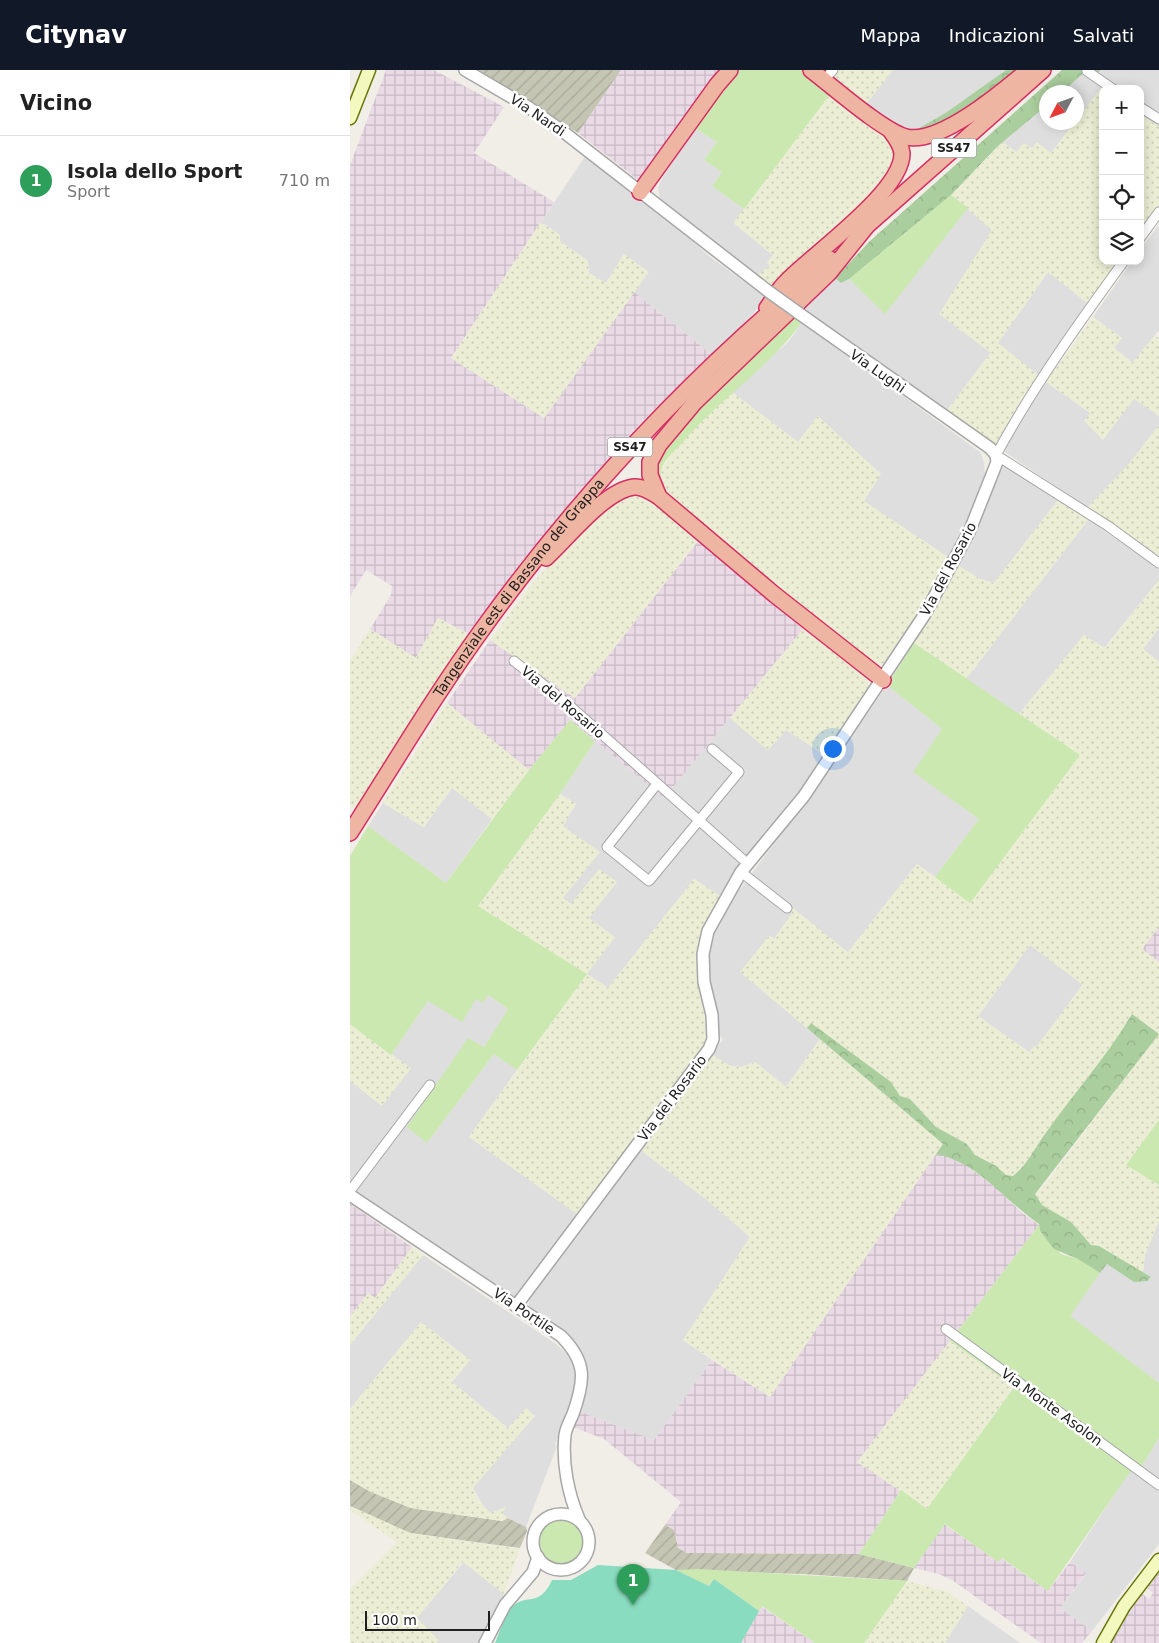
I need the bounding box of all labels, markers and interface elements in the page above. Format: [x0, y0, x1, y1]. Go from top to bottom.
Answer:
text: Citynav [25, 21, 127, 49]
text: Mappa [860, 25, 921, 46]
text: Indicazioni [949, 25, 1045, 46]
text: Salvati [1073, 25, 1134, 46]
north arrow [1039, 85, 1084, 130]
map controls [1099, 85, 1144, 265]
button: + [1099, 85, 1144, 130]
text: Vicino [20, 91, 92, 115]
street label: Via Nardi [507, 91, 569, 139]
button: − [1099, 130, 1144, 175]
road number: SS47 [932, 138, 976, 158]
text: Isola dello Sport [67, 160, 242, 182]
text: 1 [30, 171, 42, 190]
text: 710 m [279, 171, 330, 190]
button: locate [1099, 175, 1144, 220]
text: Sport [67, 182, 110, 201]
button: layers [1099, 220, 1144, 265]
street label: Via Lughi [847, 346, 909, 396]
road number: SS47 [608, 438, 652, 457]
street label: Tangenziale est di Bassano del Grappa [430, 475, 607, 701]
street label: Via del Rosario [917, 519, 979, 619]
street label: Via del Rosario [518, 663, 608, 741]
your location [820, 736, 846, 762]
street label: Via del Rosario [634, 1052, 710, 1144]
street label: Via Portile [490, 1285, 558, 1337]
street label: Via Monte Asolon [998, 1365, 1106, 1449]
pin: 1 [617, 1564, 649, 1605]
scale bar [365, 1608, 490, 1631]
text: 100 m [372, 1612, 417, 1628]

